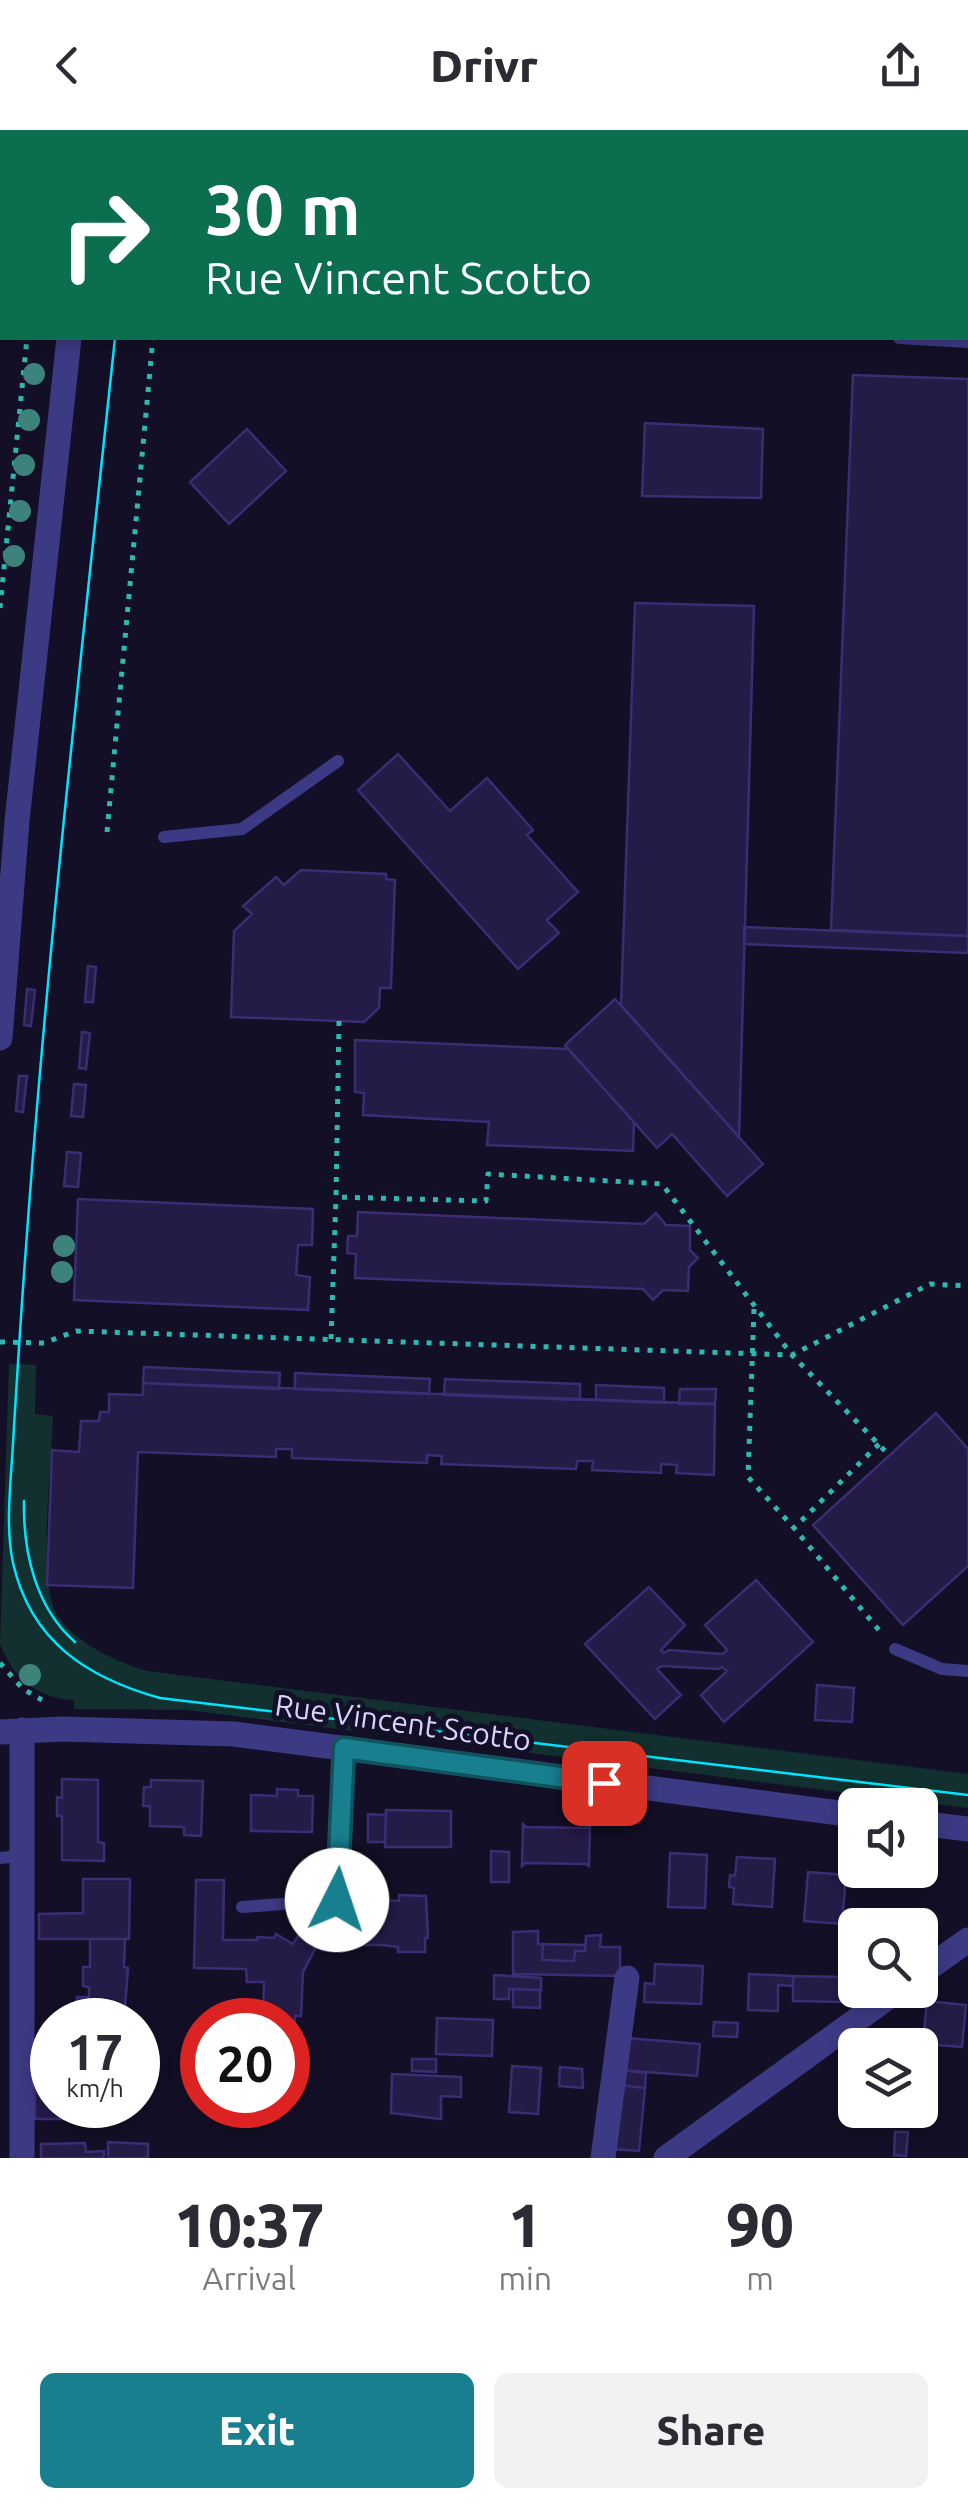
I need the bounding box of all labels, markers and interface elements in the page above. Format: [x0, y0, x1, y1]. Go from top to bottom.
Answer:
icon: back [40, 38, 95, 93]
icon: share [873, 38, 928, 93]
text: Drivr [430, 40, 538, 91]
icon: right [40, 170, 170, 300]
text: 30 m [205, 170, 361, 248]
text: Rue Vincent Scotto [205, 252, 592, 303]
street label: Rue Vincent Scotto [273, 1687, 533, 1757]
pin [562, 1741, 647, 1826]
icon: arrive [577, 1756, 632, 1811]
map controls [838, 1788, 938, 2128]
button: sound [838, 1788, 938, 1888]
position arrow [285, 1848, 389, 1952]
button: search [838, 1908, 938, 2008]
speed limit sign: 20 [180, 1998, 310, 2128]
text: 17 [67, 2023, 123, 2079]
button: layers [838, 2028, 938, 2128]
text: km/h [66, 2074, 124, 2102]
text: 10:37 [174, 2191, 324, 2258]
text: 1 [508, 2191, 542, 2258]
text: 90 [726, 2191, 794, 2258]
text: Arrival [203, 2260, 296, 2296]
text: min [498, 2260, 552, 2296]
text: m [746, 2260, 774, 2296]
button: Exit [40, 2373, 474, 2488]
button: Share [494, 2373, 928, 2488]

